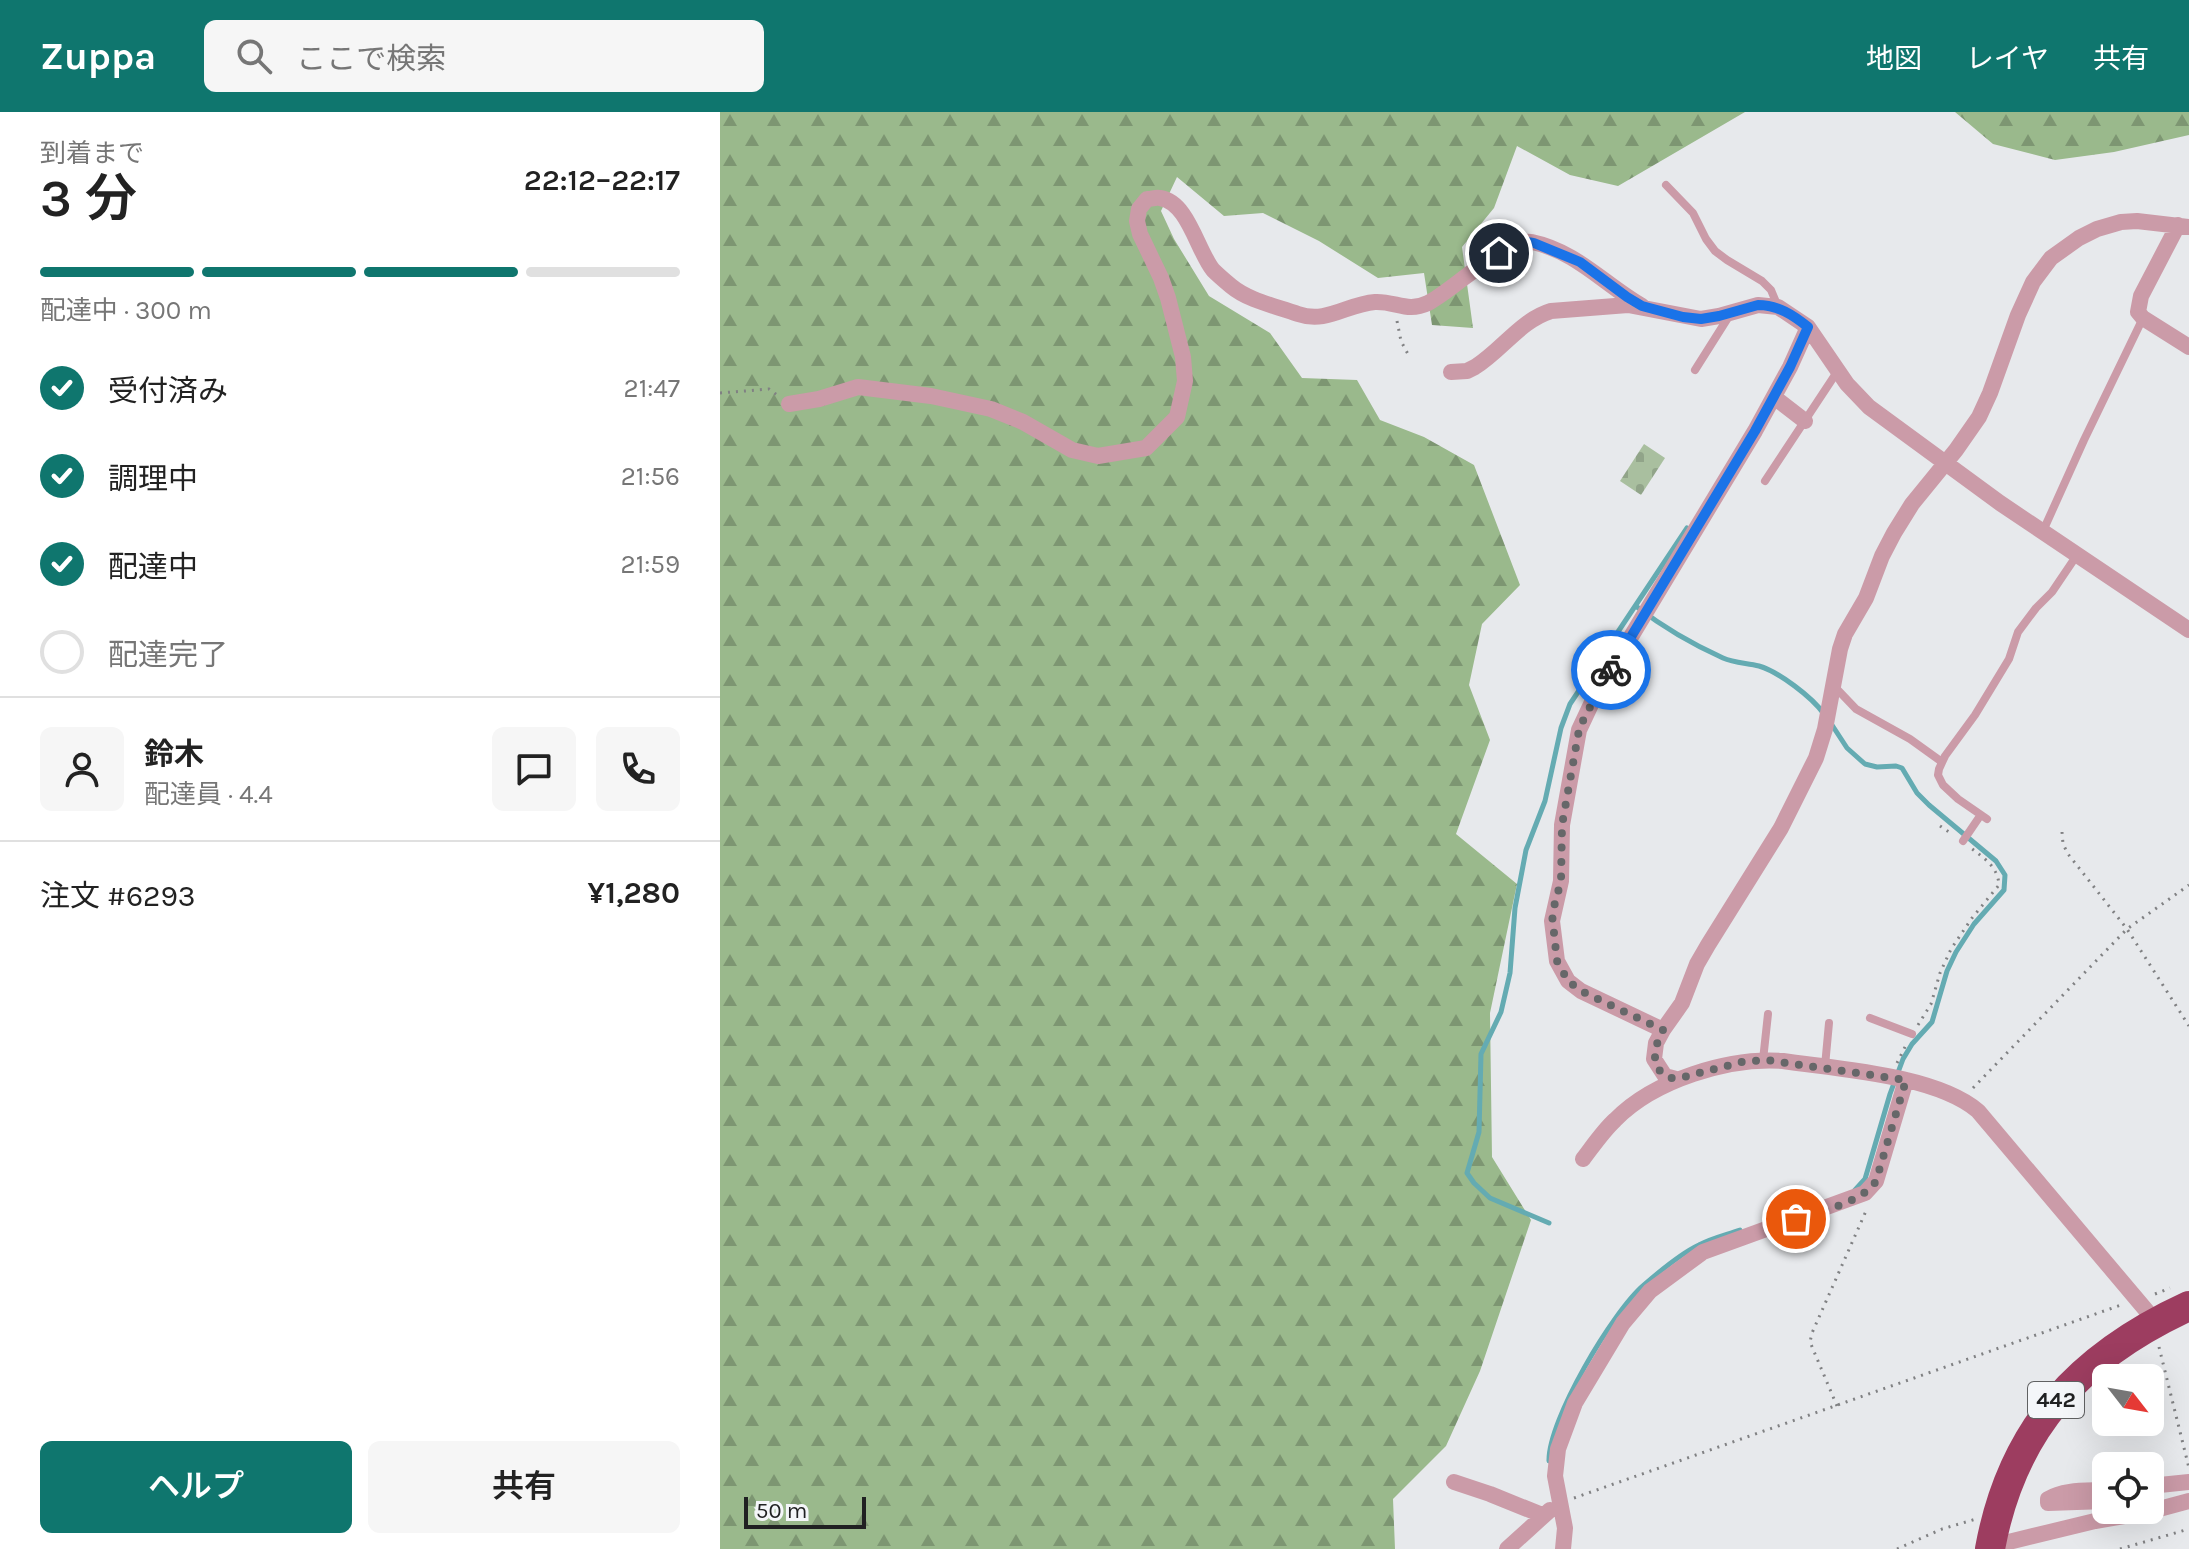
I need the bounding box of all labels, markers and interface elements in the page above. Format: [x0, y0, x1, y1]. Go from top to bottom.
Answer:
search box [204, 20, 764, 92]
text: Zuppa [40, 34, 156, 79]
icon: search [232, 34, 276, 78]
text: ここで検索 [296, 41, 446, 77]
text: 地図 [1866, 42, 1922, 75]
text: レイヤ [1966, 42, 2049, 75]
text: 共有 [2093, 42, 2149, 75]
text: 到着まで [40, 138, 144, 169]
text: 22:12–22:17 [524, 162, 680, 198]
text: 3 分 [40, 168, 137, 229]
pin [1465, 219, 1533, 287]
icon: home [1477, 231, 1521, 275]
text: 配達中 · 300 m [40, 295, 212, 326]
icon: check [40, 366, 84, 410]
text: 受付済み [108, 373, 228, 409]
text: 21:47 [624, 373, 680, 404]
icon: check [40, 454, 84, 498]
text: 調理中 [108, 461, 198, 497]
text: 21:56 [621, 461, 680, 492]
icon: check [40, 542, 84, 586]
text: 配達中 [108, 549, 198, 585]
text: 21:59 [621, 549, 680, 580]
courier [1571, 630, 1651, 710]
text: 配達完了 [108, 637, 228, 673]
icon: bike [1589, 648, 1633, 692]
button: person [40, 727, 124, 811]
button: chat [492, 727, 576, 811]
button: phone [596, 727, 680, 811]
text: 鈴木 [144, 736, 204, 772]
text: 配達員 · 4.4 [144, 779, 273, 810]
text: ¥1,280 [588, 875, 680, 911]
text: 注文 #6293 [40, 878, 196, 914]
pin [1762, 1185, 1830, 1253]
icon: bag [1774, 1197, 1818, 1241]
north arrow [2092, 1364, 2164, 1436]
map controls [2092, 1364, 2164, 1524]
road number: 442 [2028, 1382, 2084, 1418]
button: ヘルプ [40, 1441, 352, 1533]
button: 共有 [368, 1441, 680, 1533]
button: locate [2092, 1452, 2164, 1524]
scale bar [744, 1493, 866, 1529]
text: 50 m [756, 1498, 807, 1524]

